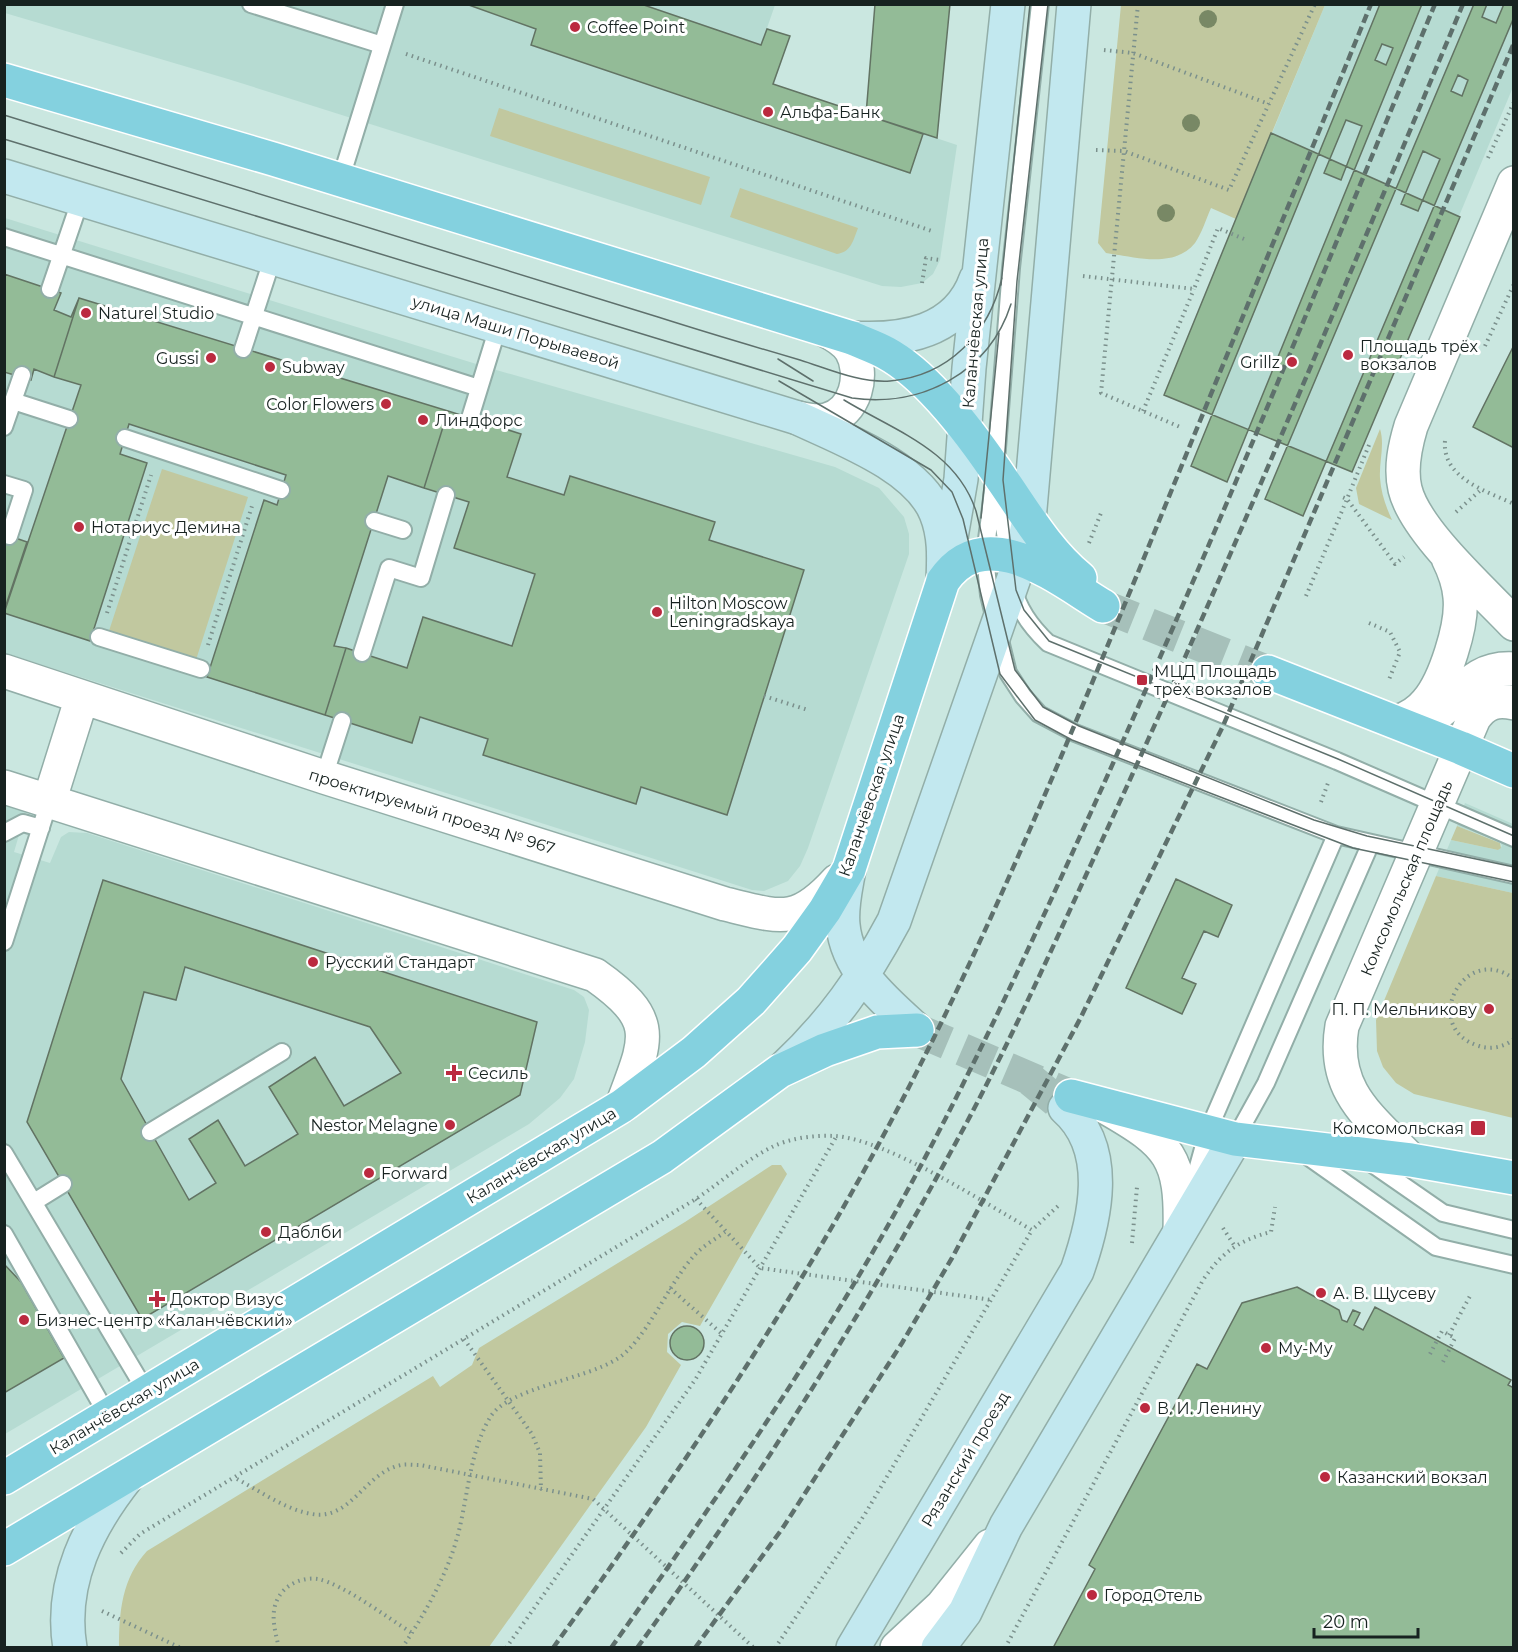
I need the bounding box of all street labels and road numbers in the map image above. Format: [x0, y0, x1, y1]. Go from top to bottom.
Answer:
street label: Каланчёвская улица [959, 237, 992, 409]
street label: улица Маши Порываевой [409, 292, 622, 373]
street label: Каланчёвская улица [835, 711, 908, 879]
street label: проектируемый проезд № 967 [306, 765, 557, 858]
street label: Комсомольская площадь [1357, 778, 1456, 979]
street label: Каланчёвская улица [463, 1103, 619, 1208]
street label: Каланчёвская улица [46, 1354, 202, 1459]
street label: Рязанский проезд [918, 1388, 1013, 1530]

